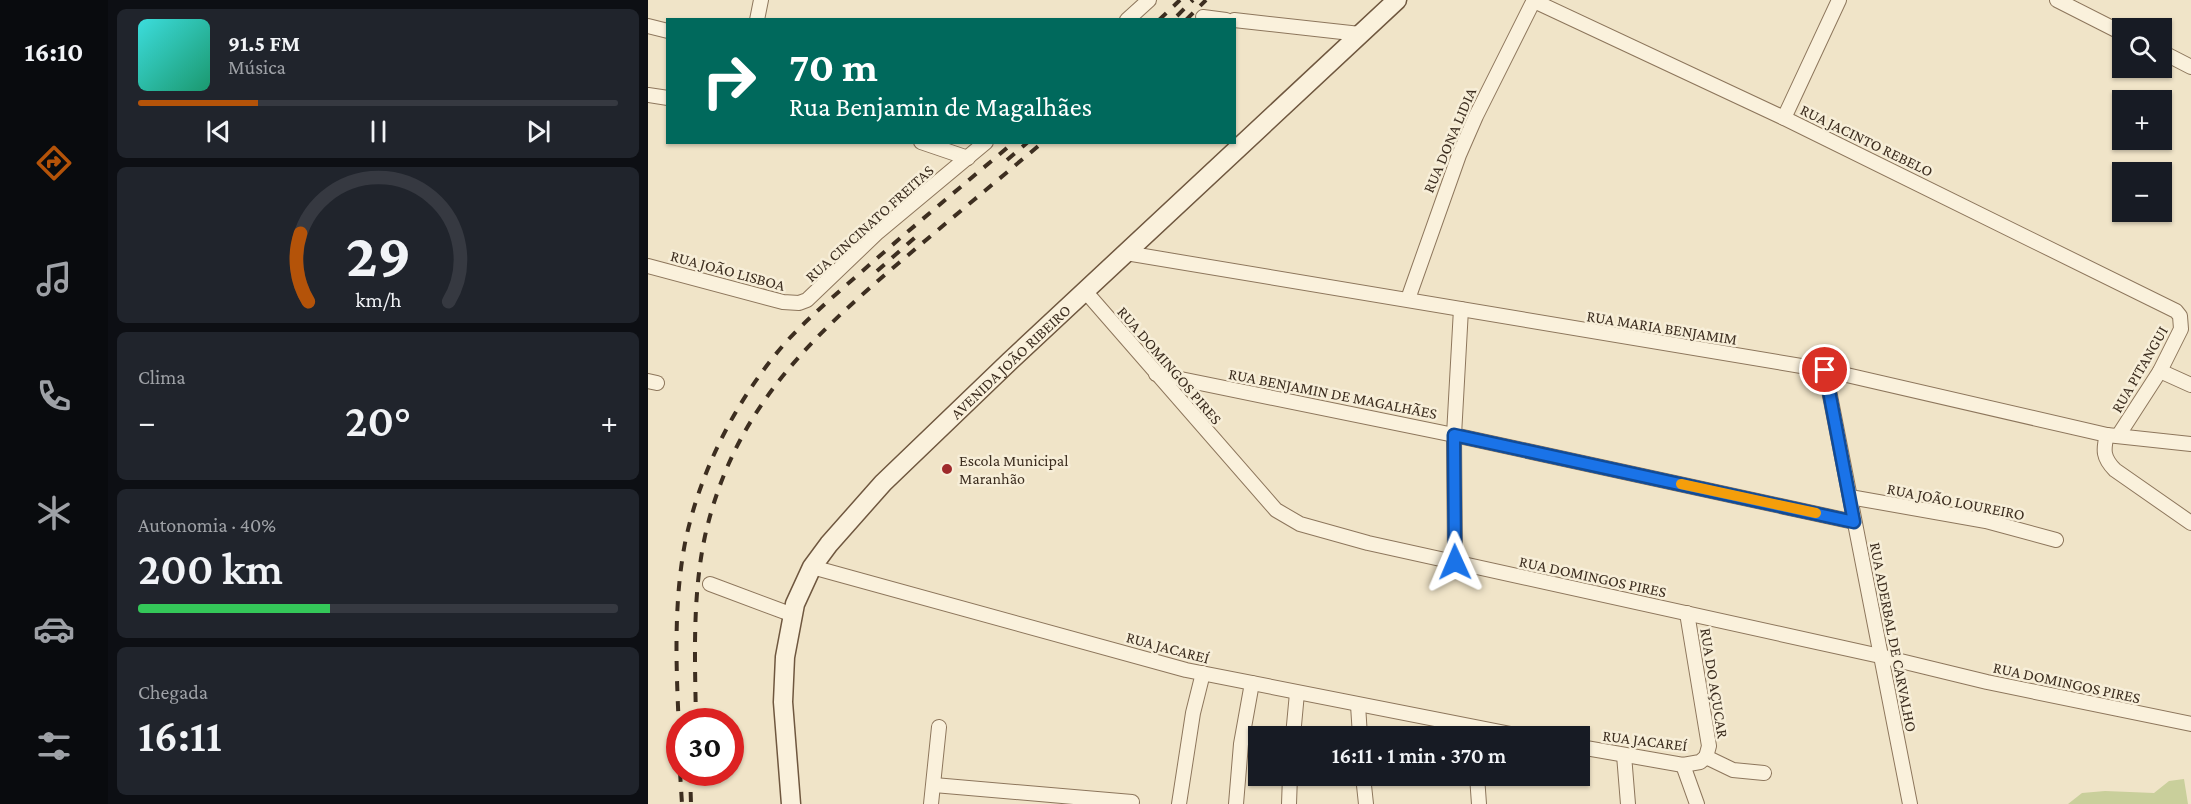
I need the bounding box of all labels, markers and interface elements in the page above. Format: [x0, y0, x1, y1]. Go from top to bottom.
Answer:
map controls [2112, 18, 2172, 222]
button: search [2112, 18, 2172, 78]
text: 91.5 FM [228, 31, 300, 56]
text: 16:10 [25, 37, 83, 67]
icon: right [690, 42, 768, 120]
text: 70 m [789, 43, 878, 90]
text: Música [228, 56, 286, 78]
street label: RUA DONA LIDIA [1420, 84, 1480, 195]
button: + [2112, 90, 2172, 150]
text: Rua Benjamin de Magalhães [789, 92, 1092, 122]
street label: RUA JACINTO REBELO [1797, 101, 1936, 181]
icon: previous [202, 115, 235, 148]
icon: pause [362, 115, 395, 148]
icon: next [522, 115, 555, 148]
icon: directions [33, 142, 75, 184]
street label: RUA CINCINATO FREITAS [802, 161, 937, 285]
button: − [2112, 162, 2172, 222]
text: 29 [345, 220, 411, 289]
street label: RUA JOÃO LISBOA [668, 247, 788, 295]
icon: music [33, 258, 75, 300]
text: km/h [355, 288, 402, 312]
street label: AVENIDA JOÃO RIBEIRO [947, 301, 1074, 422]
street label: RUA DOMINGOS PIRES [1114, 303, 1225, 428]
street label: RUA MARIA BENJAMIM [1585, 307, 1738, 349]
street label: RUA PITANGUI [2108, 323, 2171, 415]
pin [1799, 344, 1850, 395]
icon: arrive [1808, 353, 1841, 386]
street label: RUA BENJAMIN DE MAGALHÃES [1227, 365, 1439, 423]
text: Clima [138, 366, 186, 388]
icon: phone [33, 375, 75, 417]
text: 20° [345, 396, 411, 446]
text: − [138, 403, 155, 440]
text: + [601, 403, 618, 440]
place label: Escola Municipal Maranhão [959, 452, 1068, 487]
marker: Escola Municipal Maranhão [940, 462, 954, 476]
street label: RUA JOÃO LOUREIRO [1885, 480, 2026, 524]
icon: climate [33, 492, 75, 534]
text: Autonomia · 40% [138, 514, 276, 536]
position arrow [1423, 530, 1487, 594]
street label: RUA ADERBAL DE CARVALHO [1867, 541, 1920, 733]
text: 200 km [138, 544, 283, 594]
street label: RUA DOMINGOS PIRES [1518, 553, 1668, 600]
icon: car [33, 608, 75, 650]
street label: RUA DO AÇUCAR [1696, 627, 1732, 740]
street label: RUA JACAREÍ [1124, 628, 1211, 668]
street label: RUA DOMINGOS PIRES [1992, 659, 2142, 706]
text: Chegada [138, 681, 208, 703]
speed limit sign: 30 [666, 708, 744, 786]
text: 16:11 [138, 711, 222, 761]
icon: filters [33, 725, 75, 767]
street label: RUA JACAREÍ [1601, 727, 1689, 755]
text: 16:11 · 1 min · 370 m [1332, 743, 1506, 768]

